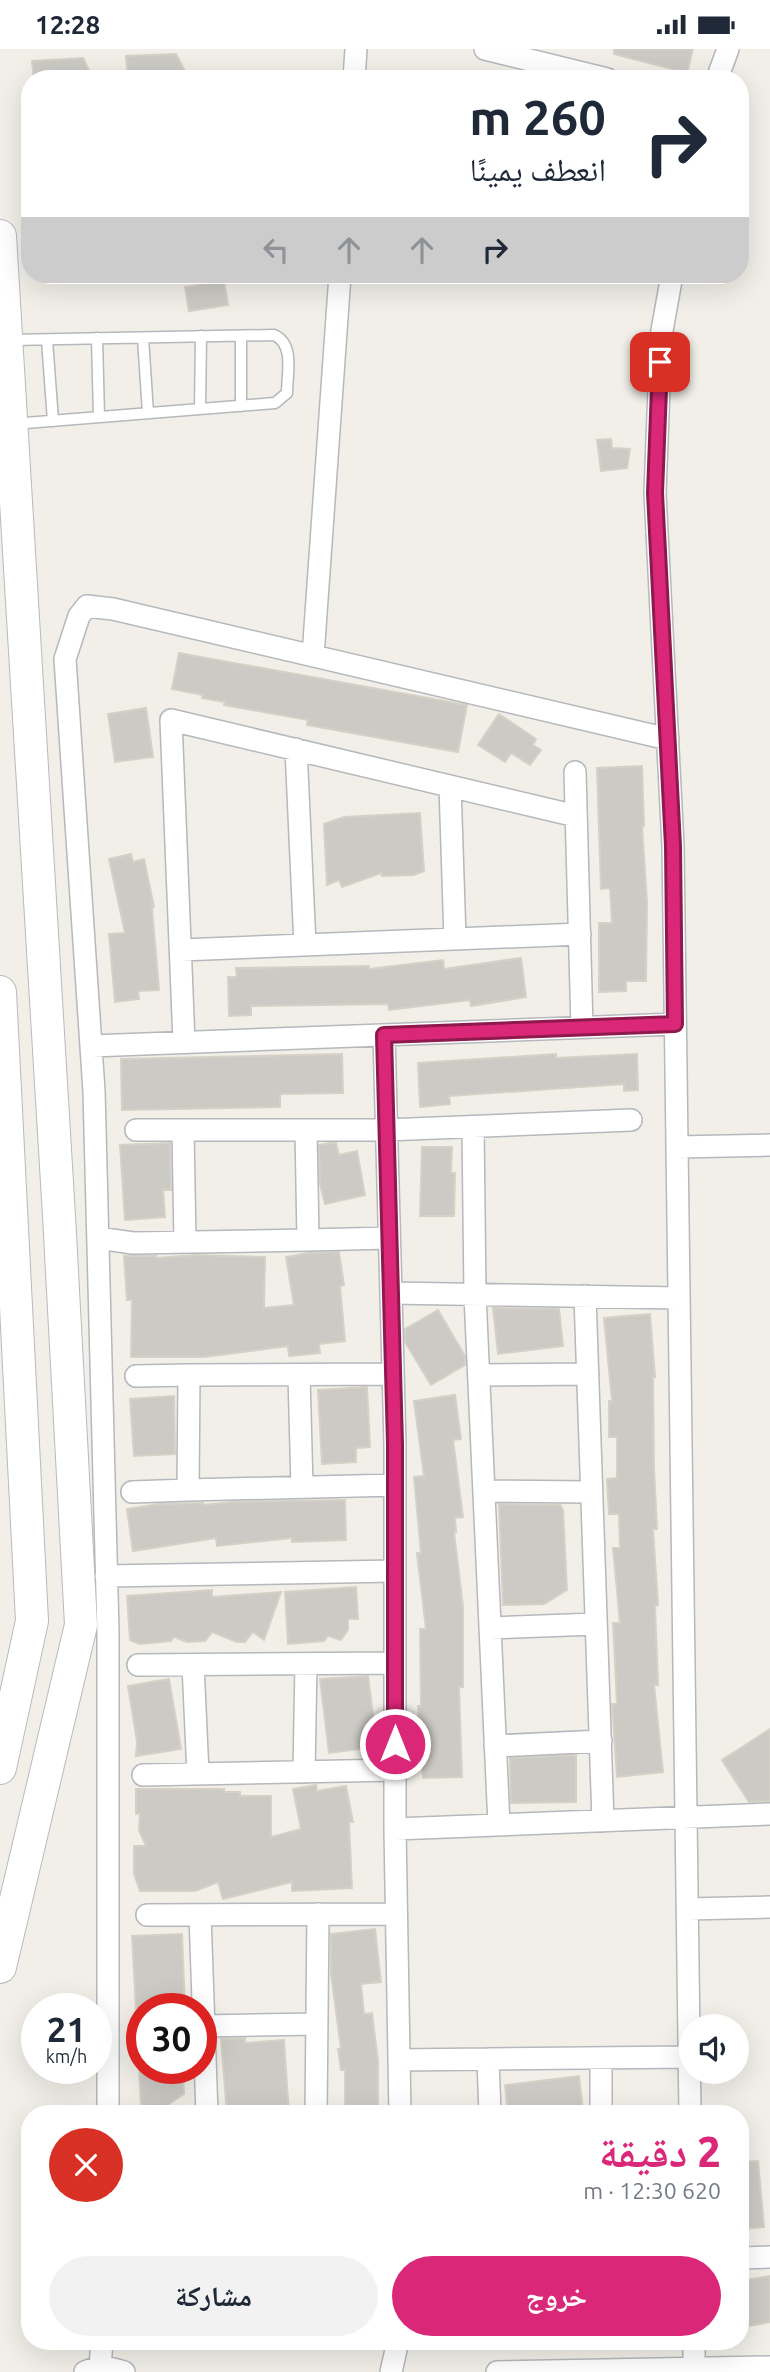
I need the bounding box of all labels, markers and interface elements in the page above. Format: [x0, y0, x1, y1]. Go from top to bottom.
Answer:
text: 12:28 [35, 10, 100, 39]
text: 260 m [469, 89, 606, 144]
icon: right [630, 98, 721, 189]
text: انعطف يمينًا [470, 151, 606, 187]
icon: left [257, 231, 295, 269]
icon: ahead [330, 231, 368, 269]
icon: ahead [403, 231, 441, 269]
icon: right [476, 231, 514, 269]
pin [630, 332, 690, 392]
icon: arrive [641, 343, 679, 381]
position arrow [358, 1707, 432, 1781]
speed limit sign: 30 [126, 1993, 217, 2084]
text: 21 [47, 2009, 86, 2049]
map controls [679, 2014, 749, 2084]
button: sound [679, 2014, 749, 2084]
text: km/h [46, 2046, 87, 2066]
button: close [49, 2128, 123, 2202]
text: 2 دقيقة [599, 2128, 721, 2175]
text: 620 m · 12:30 [583, 2178, 721, 2203]
button: مشاركة [49, 2256, 378, 2336]
button: خروج [392, 2256, 721, 2336]

